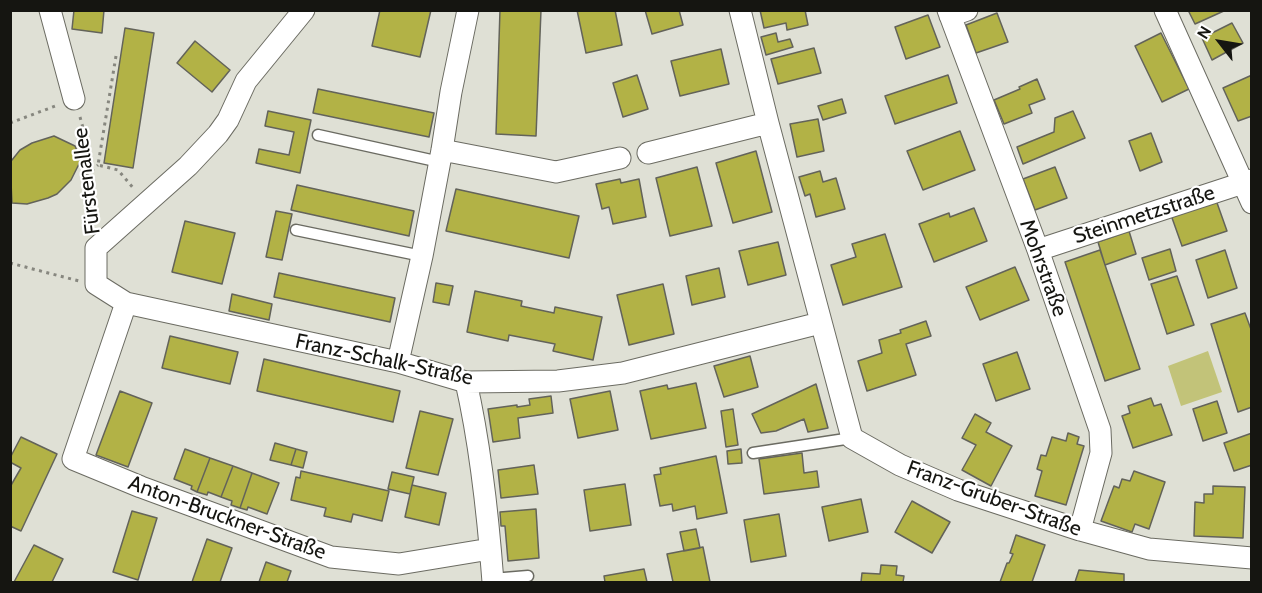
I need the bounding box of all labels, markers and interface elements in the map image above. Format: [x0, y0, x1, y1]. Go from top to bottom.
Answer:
north arrow [1190, 12, 1250, 72]
text: N [1193, 23, 1215, 42]
street label: Fürstenallee [68, 126, 106, 236]
street label: Steinmetzstraße [1070, 180, 1218, 250]
street label: Mohrstraße [1014, 216, 1072, 320]
street label: Franz-Schalk-Straße [293, 329, 475, 391]
street label: Franz-Gruber-Straße [903, 456, 1085, 542]
street label: Anton-Bruckner-Straße [125, 471, 329, 565]

